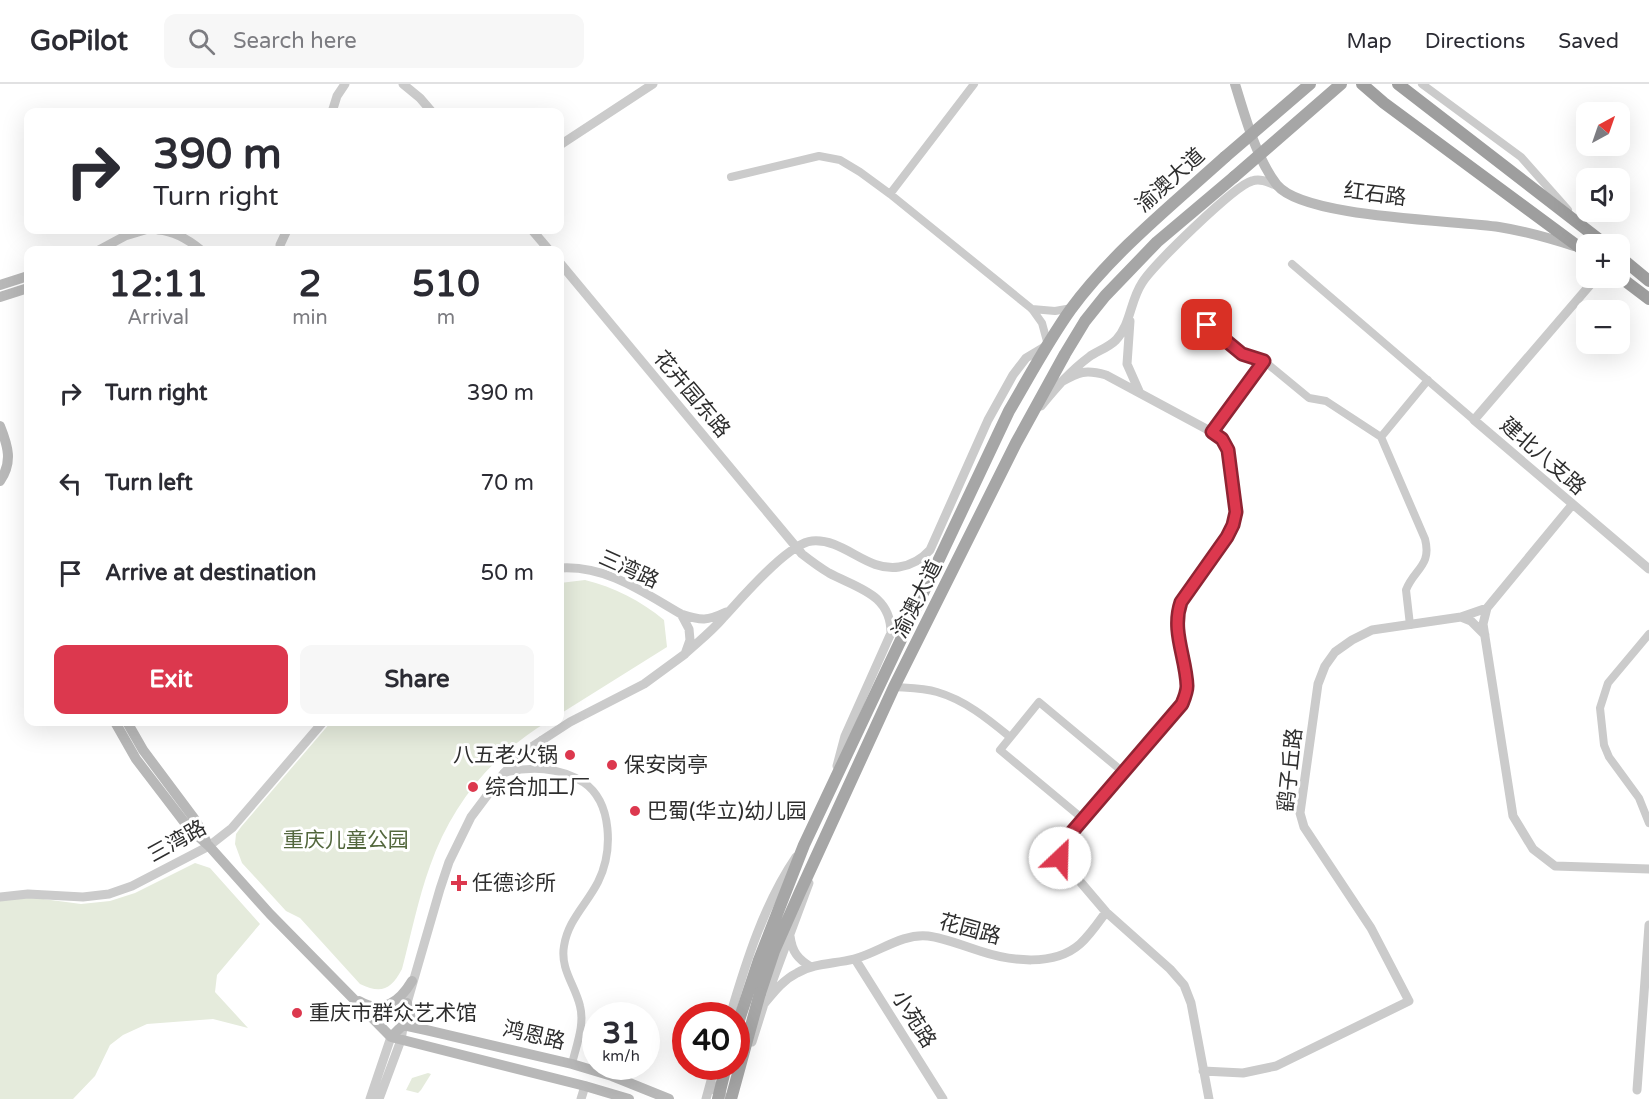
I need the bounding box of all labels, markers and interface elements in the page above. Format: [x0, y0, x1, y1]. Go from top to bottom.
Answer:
search box [164, 14, 584, 68]
text: GoPilot [30, 24, 128, 58]
icon: search [185, 25, 218, 58]
text: Search here [233, 28, 357, 54]
text: Map [1346, 29, 1392, 54]
text: Directions [1425, 29, 1525, 54]
text: Saved [1558, 29, 1619, 54]
north arrow [1576, 102, 1630, 156]
map controls [1576, 102, 1630, 354]
text: 390 m [153, 129, 282, 180]
icon: right [54, 132, 132, 210]
street label: 渝澳大道 [1131, 143, 1210, 218]
button: sound [1576, 168, 1630, 222]
street label: 红石路 [1342, 178, 1408, 211]
text: Turn right [153, 180, 279, 213]
button: + [1576, 234, 1630, 288]
text: 12:11 [108, 263, 208, 306]
text: 2 [299, 263, 321, 306]
text: 510 [412, 263, 480, 306]
pin [1181, 299, 1232, 350]
button: − [1576, 300, 1630, 354]
text: Arrival [127, 306, 189, 330]
text: min [292, 306, 328, 330]
text: m [437, 306, 455, 330]
icon: arrive [1190, 308, 1223, 341]
street label: 花卉园东路 [648, 346, 735, 443]
icon: right [54, 377, 87, 410]
text: Turn right [105, 380, 207, 406]
text: 390 m [467, 380, 534, 406]
street label: 建北八支路 [1495, 413, 1590, 500]
icon: left [54, 467, 87, 500]
text: Turn left [105, 470, 193, 496]
text: 70 m [480, 470, 534, 496]
street label: 三湾路 [595, 545, 663, 594]
street label: 渝澳大道 [887, 556, 948, 642]
icon: arrive [54, 557, 87, 590]
text: Arrive at destination [105, 560, 316, 586]
text: 50 m [480, 560, 534, 586]
button: Exit [54, 645, 288, 714]
button: Share [300, 645, 534, 714]
street label: 鹞子丘路 [1274, 727, 1307, 813]
place label: 八五老火锅 [453, 743, 558, 768]
marker: 八五老火锅 [563, 748, 577, 762]
place label: 保安岗亭 [624, 753, 708, 778]
marker: 保安岗亭 [605, 758, 619, 772]
place label: 综合加工厂 [485, 775, 590, 800]
marker: 综合加工厂 [466, 780, 480, 794]
place label: 巴蜀(华立)幼儿园 [647, 799, 807, 824]
marker: 巴蜀(华立)幼儿园 [628, 804, 642, 818]
street label: 三湾路 [144, 815, 211, 868]
position arrow [1028, 826, 1092, 890]
park label: 重庆儿童公园 [283, 828, 409, 853]
place label: 任德诊所 [472, 871, 556, 896]
marker: 任德诊所 [450, 874, 468, 892]
street label: 花园路 [936, 909, 1004, 950]
street label: 小苑路 [886, 986, 941, 1053]
place label: 重庆市群众艺术馆 [309, 1001, 477, 1026]
speed limit sign: 40 [672, 1002, 750, 1080]
marker: 重庆市群众艺术馆 [290, 1006, 304, 1020]
text: 31 [602, 1015, 640, 1052]
street label: 鸿恩路 [500, 1016, 567, 1055]
text: km/h [602, 1047, 640, 1065]

